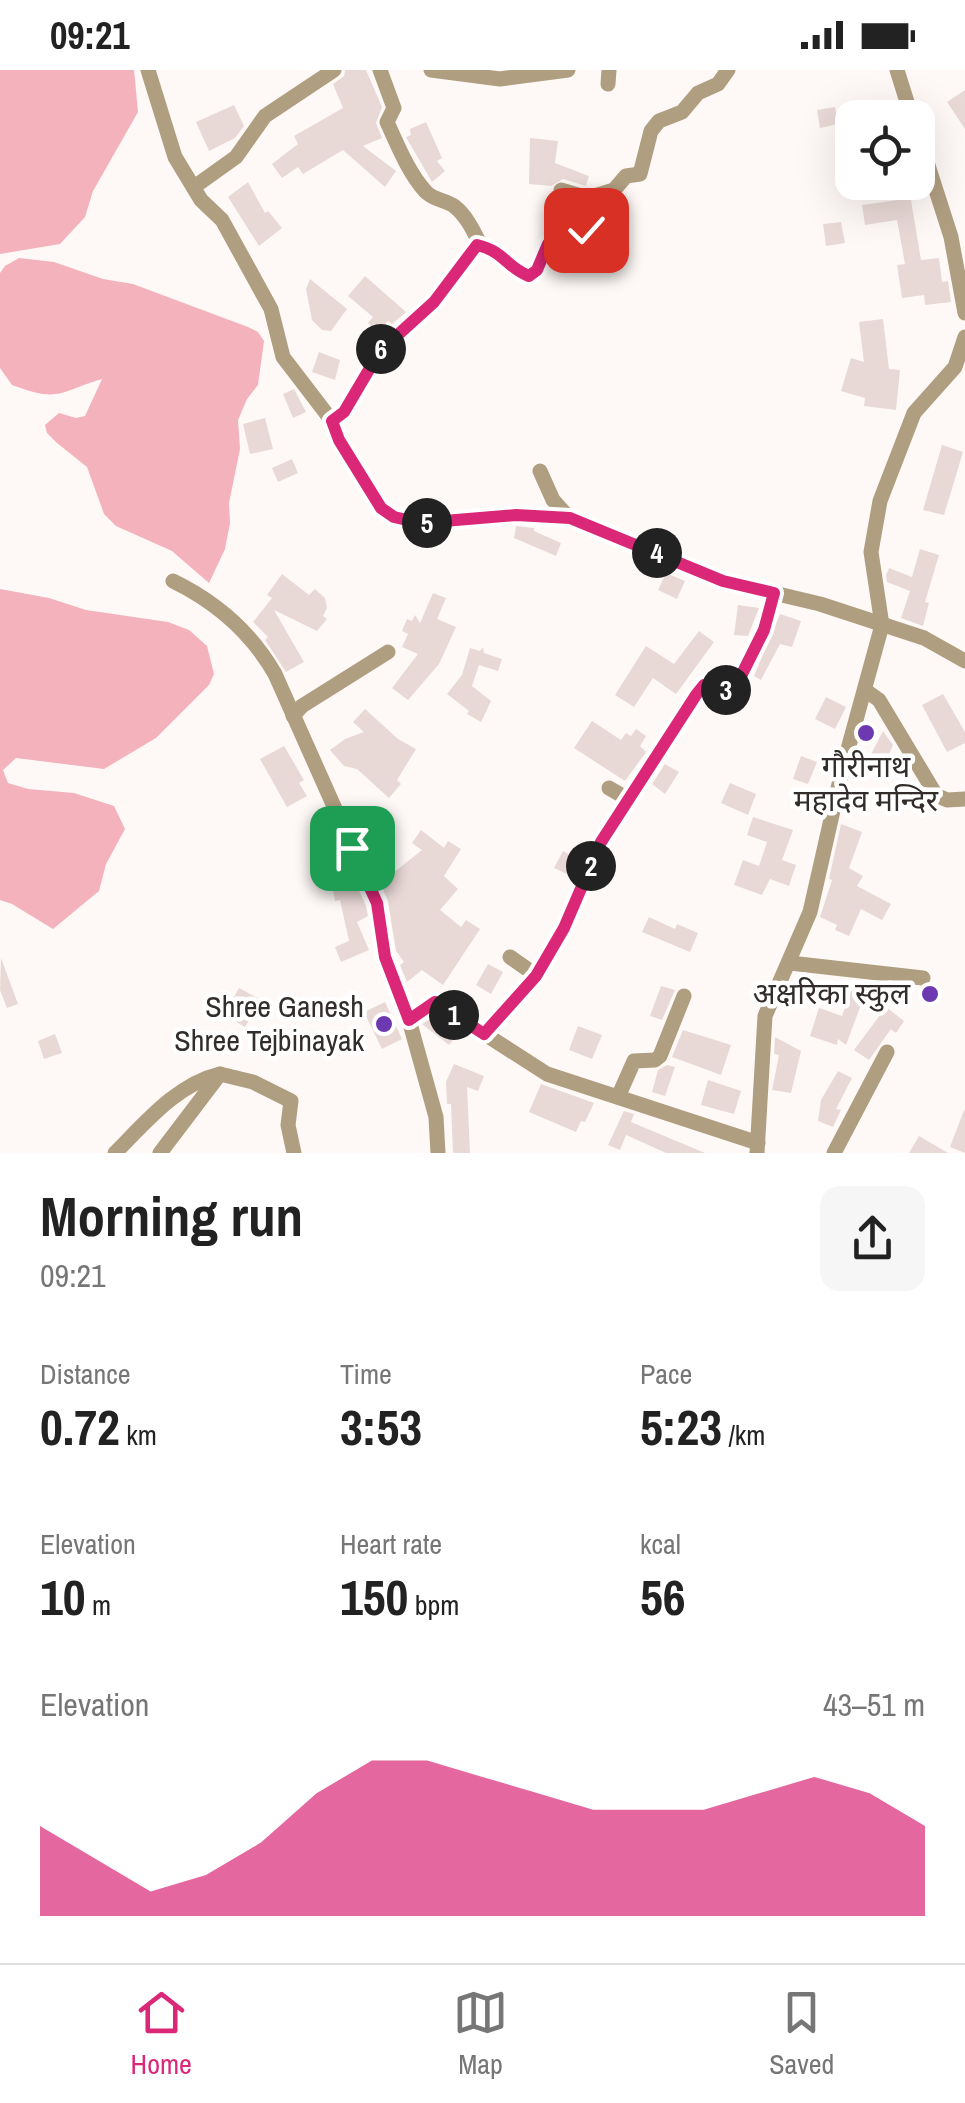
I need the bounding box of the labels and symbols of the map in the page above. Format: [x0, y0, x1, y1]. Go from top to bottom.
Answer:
pin [544, 188, 629, 273]
pin: 6 [356, 324, 406, 374]
pin: 5 [402, 498, 452, 548]
pin: 4 [632, 528, 682, 578]
pin: 3 [701, 665, 751, 715]
marker: गौरीनाथ महादेव मन्दिर [855, 722, 877, 744]
place label: गौरीनाथ महादेव मन्दिर [794, 746, 939, 820]
pin [310, 806, 395, 891]
pin: 2 [566, 841, 616, 891]
place label: अक्षरिका स्कुल [753, 973, 911, 1013]
marker: अक्षरिका स्कुल [919, 983, 941, 1005]
place label: Shree Ganesh Shree Tejbinayak [174, 986, 365, 1060]
pin: 1 [429, 990, 479, 1040]
marker: Shree Ganesh Shree Tejbinayak [373, 1013, 395, 1035]

